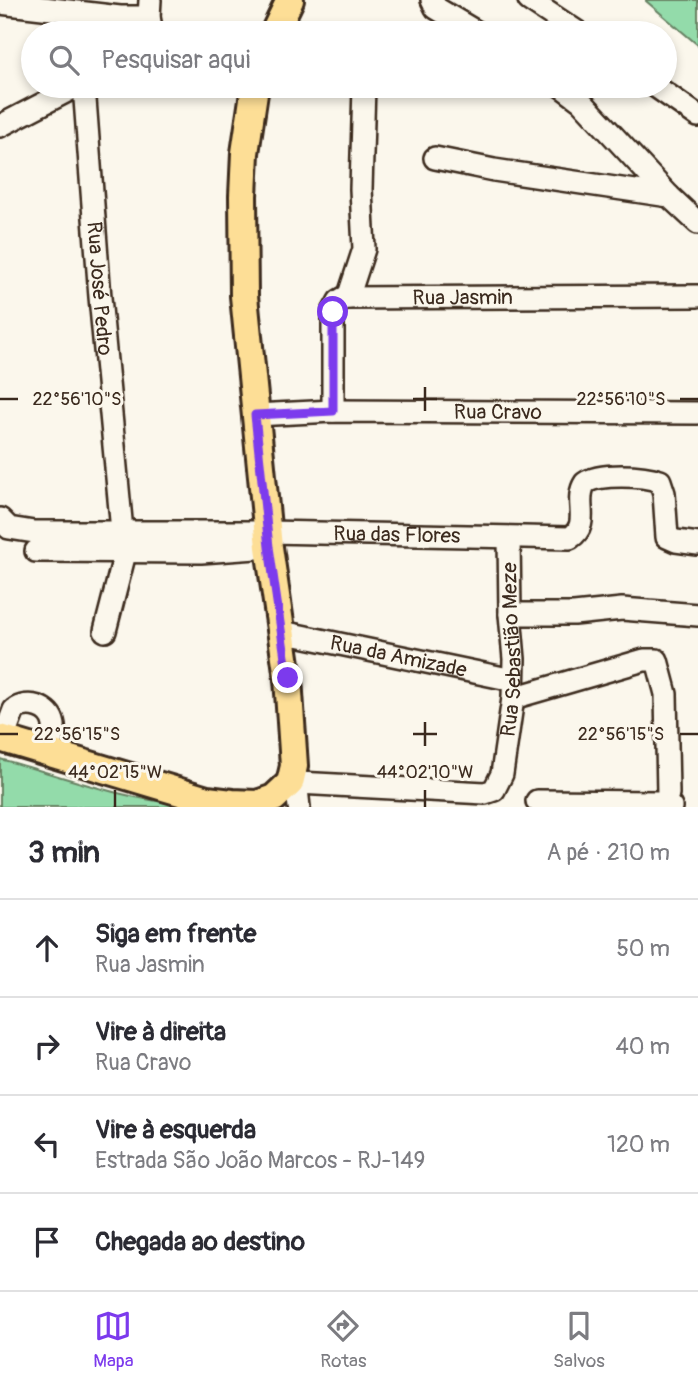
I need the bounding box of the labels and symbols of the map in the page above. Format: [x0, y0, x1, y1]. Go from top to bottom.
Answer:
street label: Rua José Pedro [80, 221, 118, 357]
street label: Rua Jasmin [412, 284, 513, 312]
route start [317, 296, 348, 327]
text: 22°56'10"S [33, 388, 121, 411]
text: 22°56'10"S [577, 388, 665, 411]
street label: Rua Cravo [454, 399, 542, 426]
street label: Rua das Flores [333, 520, 461, 550]
street label: Rua Sebastião Meze [495, 561, 528, 738]
street label: Rua da Amizade [328, 629, 470, 684]
route end [272, 662, 303, 693]
text: 22°56'15"S [34, 723, 120, 746]
text: 22°56'15"S [578, 723, 664, 746]
text: 44°02'15"W [68, 761, 162, 784]
text: 44°02'10"W [377, 761, 473, 784]

